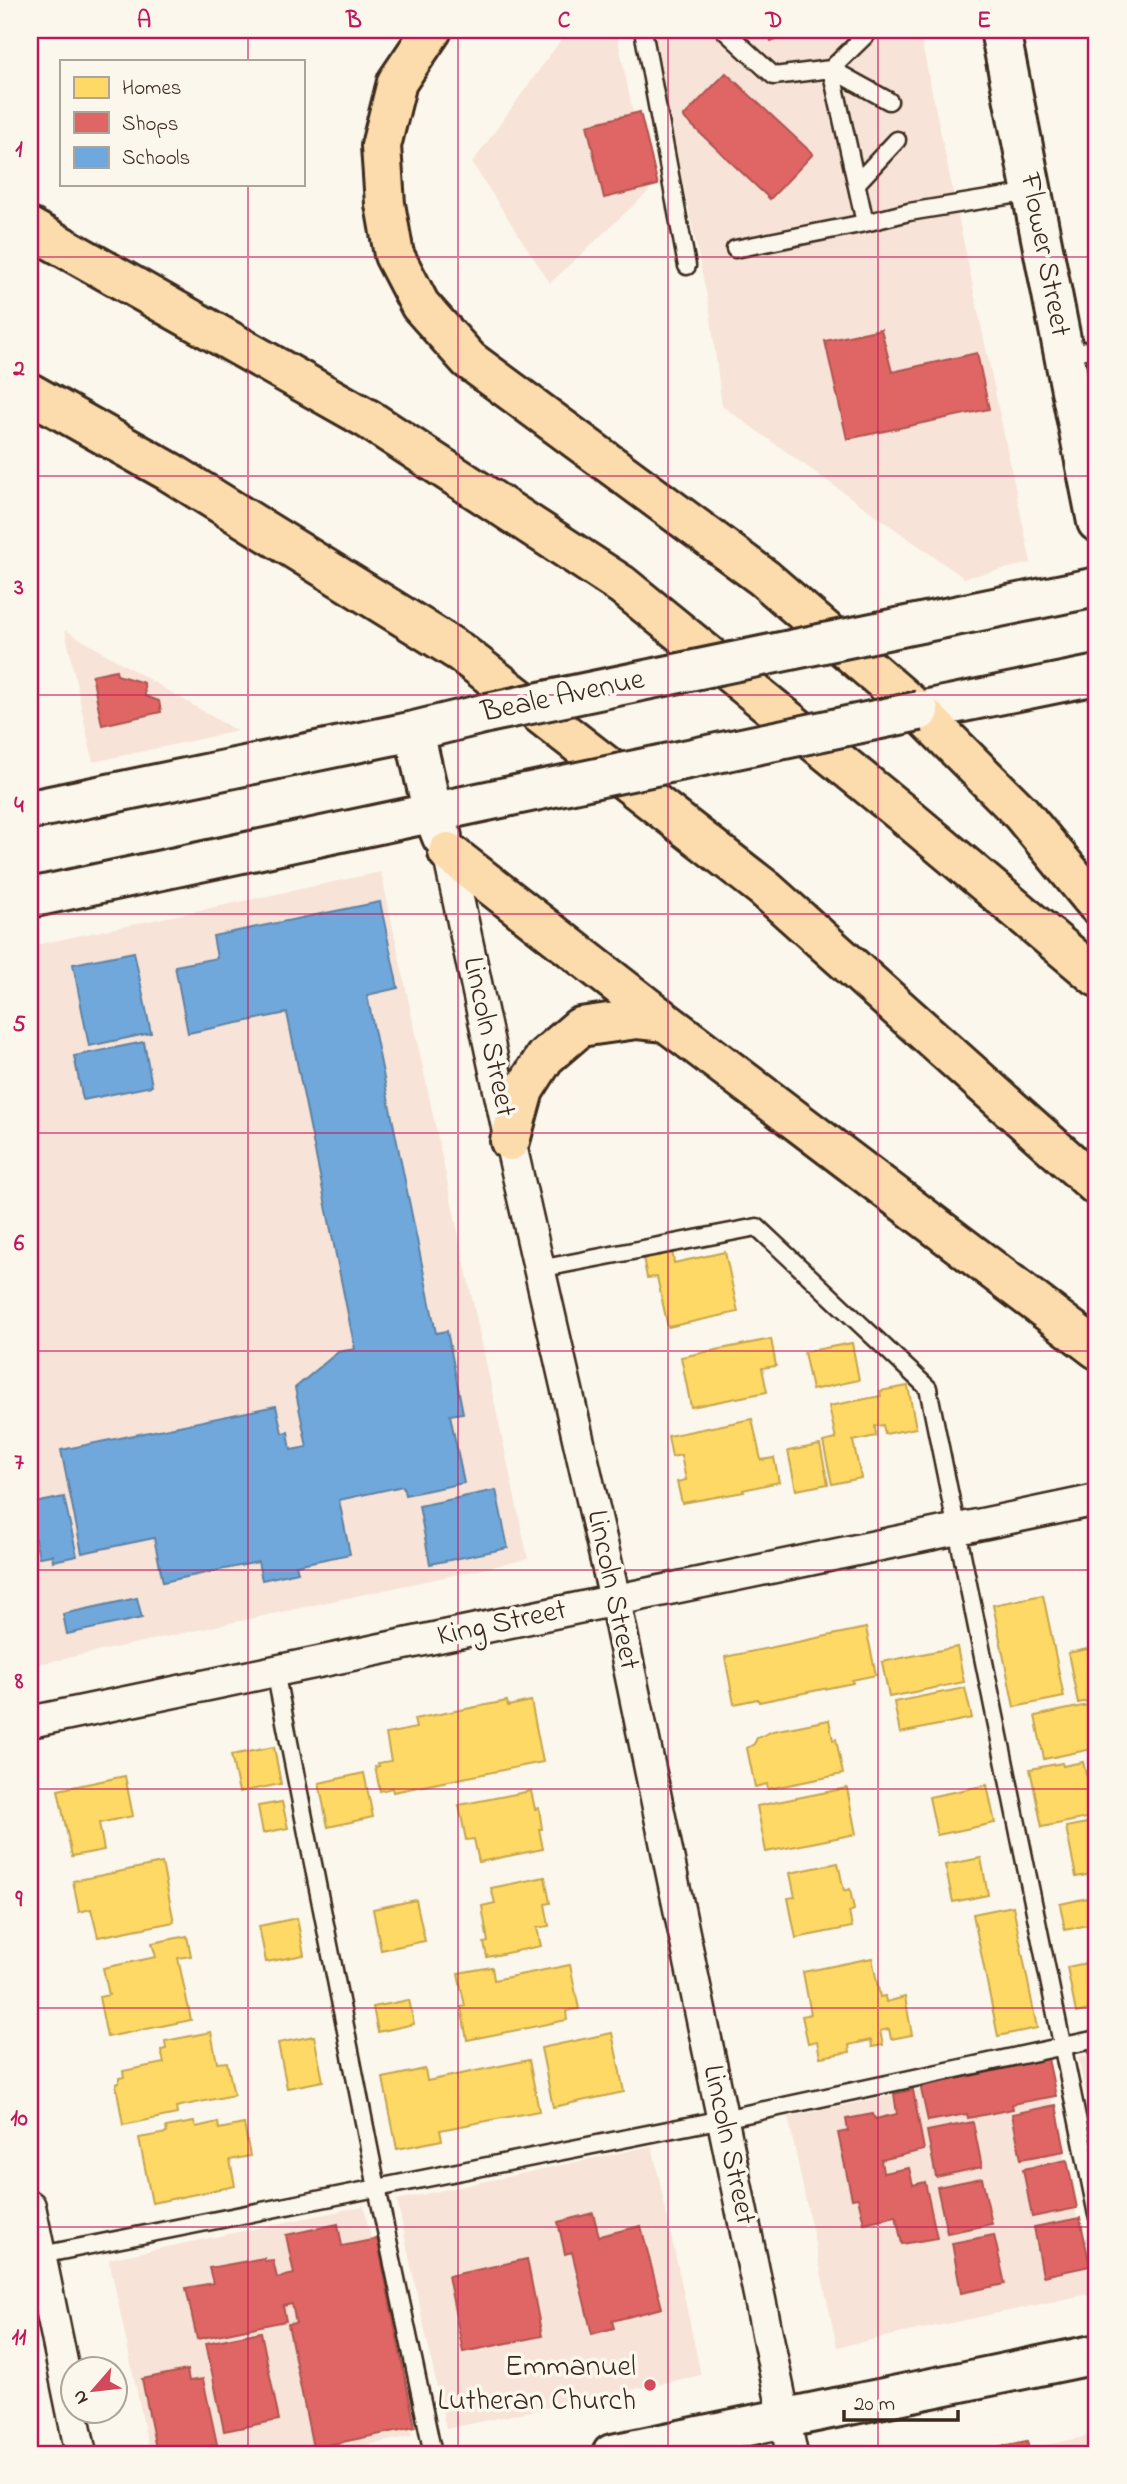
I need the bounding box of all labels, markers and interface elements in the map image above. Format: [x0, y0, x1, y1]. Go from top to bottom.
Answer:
text: A [137, 5, 151, 38]
text: B [345, 5, 362, 38]
text: C [558, 5, 571, 38]
text: D [765, 5, 782, 38]
text: E [977, 5, 991, 38]
legend [60, 60, 304, 186]
text: Homes [122, 74, 182, 104]
text: Shops [122, 110, 179, 140]
text: 1 [15, 134, 23, 167]
text: Schools [122, 144, 190, 174]
street label: Flower Street [1006, 169, 1081, 340]
text: 2 [12, 353, 25, 386]
text: 3 [13, 572, 24, 605]
street label: Beale Avenue [476, 658, 649, 736]
text: 4 [14, 790, 24, 823]
street label: Lincoln Street [450, 953, 526, 1121]
text: 5 [12, 1009, 26, 1042]
text: 6 [14, 1228, 25, 1261]
text: 7 [14, 1447, 24, 1480]
street label: Lincoln Street [574, 1506, 650, 1674]
street label: King Street [433, 1589, 571, 1659]
text: 8 [14, 1666, 24, 1699]
text: 9 [15, 1884, 24, 1917]
street label: Lincoln Street [690, 2061, 766, 2229]
text: 10 [10, 2103, 28, 2136]
text: 11 [12, 2322, 27, 2355]
place label: Emmanuel Lutheran Church [438, 2346, 636, 2424]
north arrow [60, 2354, 130, 2424]
marker: Emmanuel Lutheran Church [642, 2377, 658, 2393]
scale bar [844, 2379, 957, 2423]
text: N [66, 2385, 96, 2409]
text: 20 m [854, 2390, 895, 2420]

